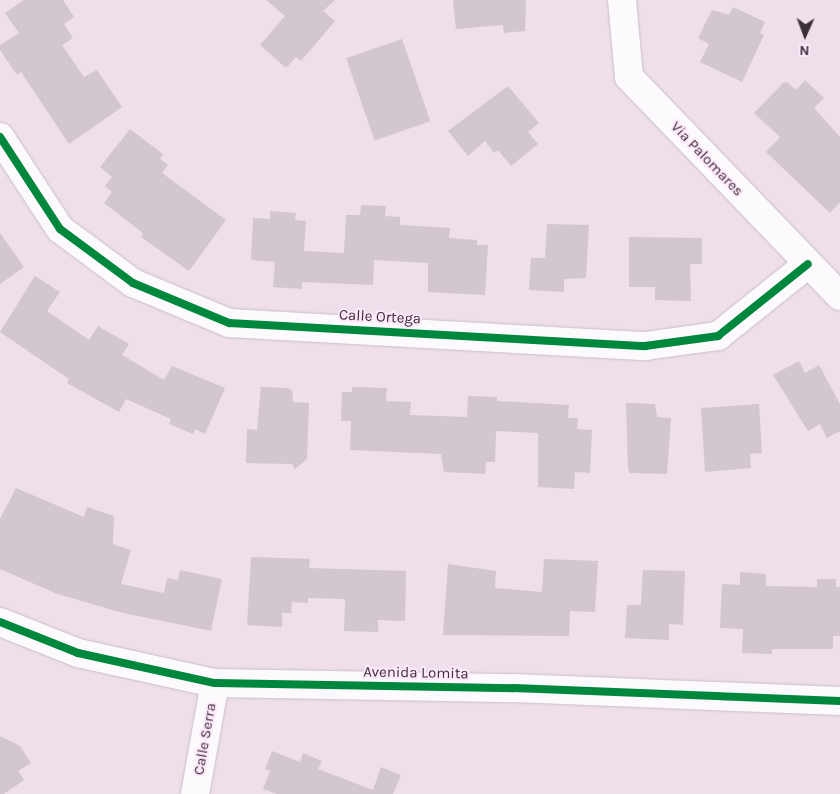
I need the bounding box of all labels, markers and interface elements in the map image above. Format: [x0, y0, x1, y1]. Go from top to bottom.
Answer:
north arrow [780, 10, 830, 60]
text: N [799, 42, 810, 59]
street label: Via Palomares [667, 118, 747, 200]
street label: Calle Ortega [338, 306, 422, 328]
street label: Avenida Lomita [363, 663, 469, 683]
street label: Calle Serra [190, 701, 220, 777]

